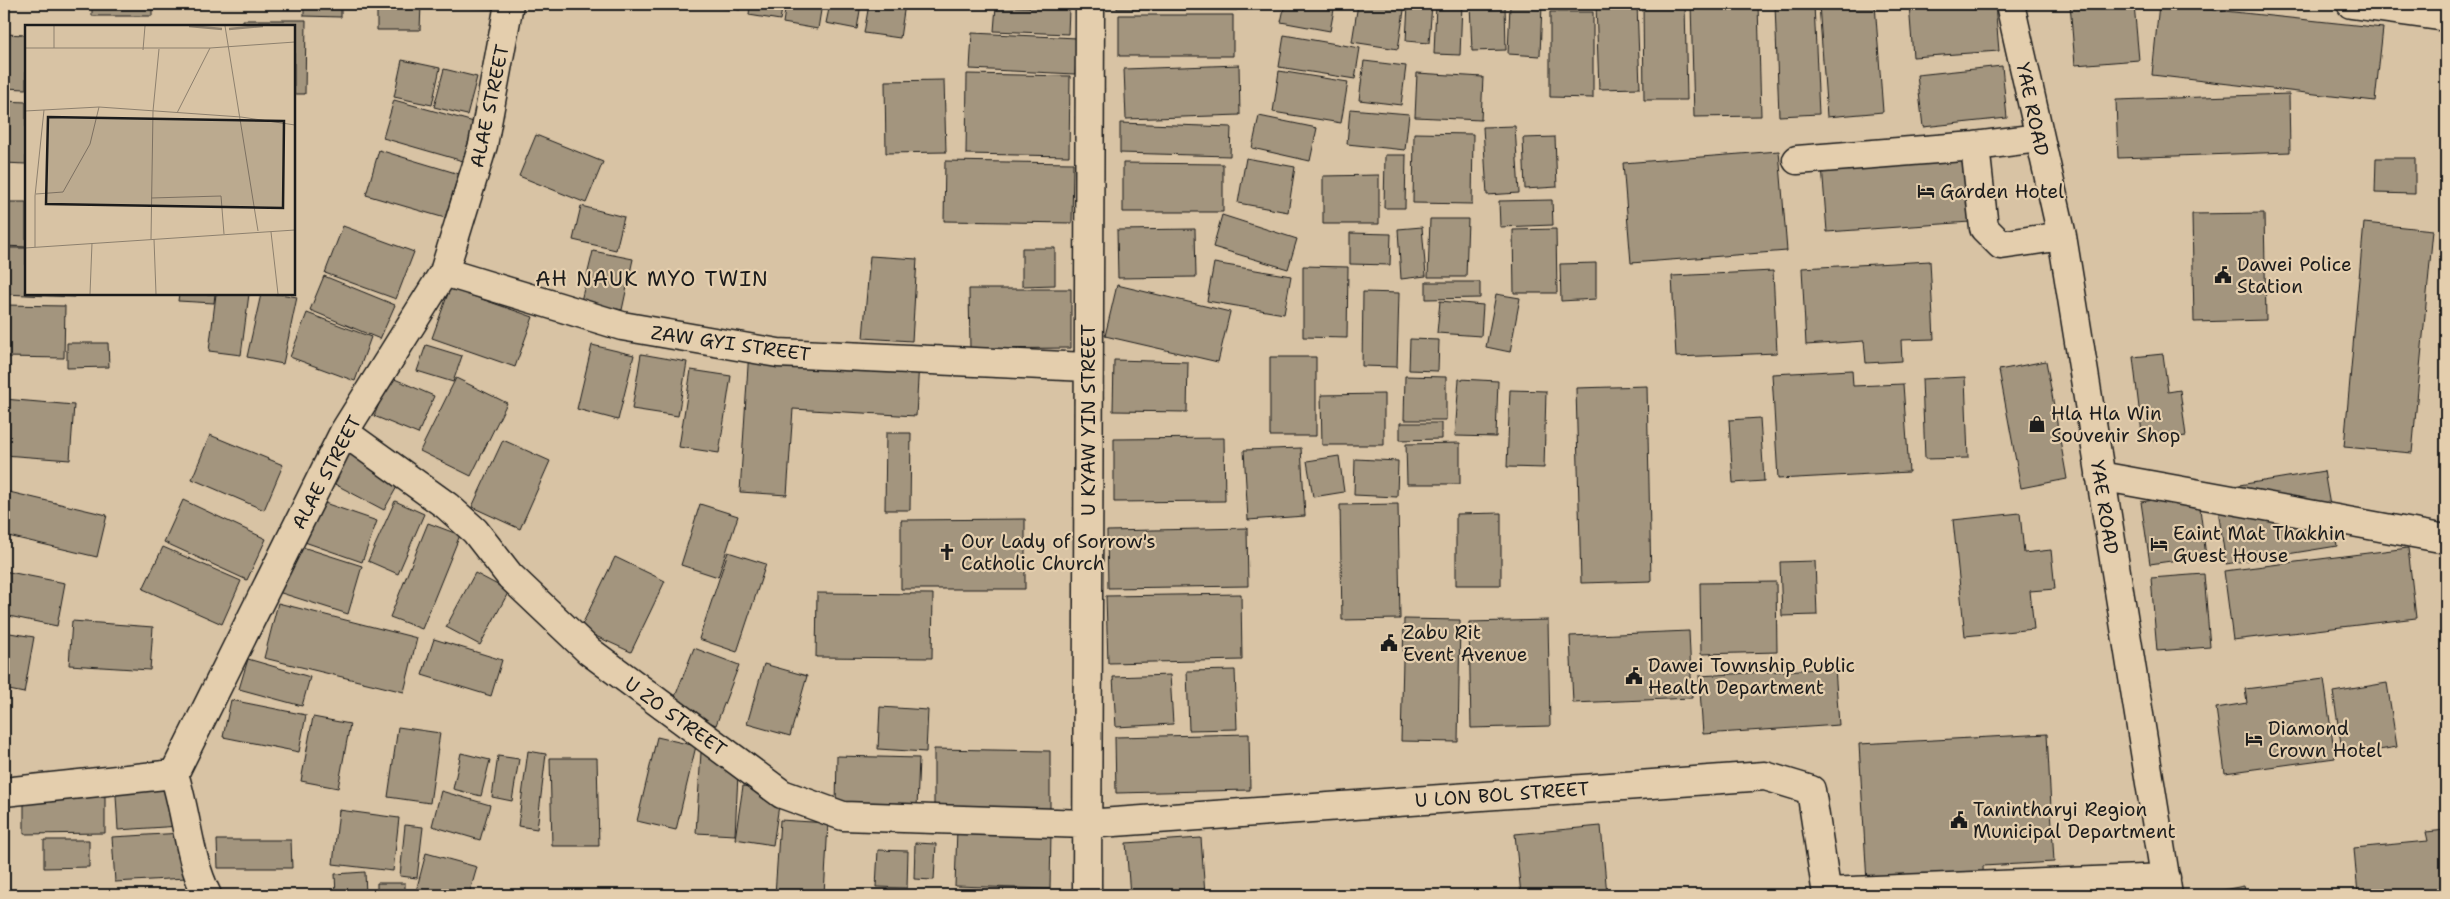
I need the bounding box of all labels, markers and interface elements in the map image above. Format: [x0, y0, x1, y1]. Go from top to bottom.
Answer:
inset map [25, 25, 295, 295]
street label: ALAE STREET [464, 42, 515, 170]
street label: YAE ROAD [2010, 60, 2055, 158]
place label: Garden Hotel [1940, 179, 2064, 204]
hotel icon: Garden Hotel [1916, 181, 1936, 201]
place label: Dawei Police Station [2237, 252, 2352, 299]
district label: AH NAUK MYO TWIN [535, 265, 769, 293]
public building icon: Dawei Police Station [2213, 265, 2233, 285]
street label: ZAW GYI STREET [650, 320, 813, 367]
street label: U KYAW YIN STREET [1076, 324, 1101, 516]
place label: Hla Hla Win Souvenir Shop [2051, 401, 2180, 448]
street label: ALAE STREET [286, 411, 367, 534]
shop icon: Hla Hla Win Souvenir Shop [2027, 414, 2047, 434]
street label: YAE ROAD [2085, 458, 2124, 556]
place label: Eaint Mat Thakhin Guest House [2173, 521, 2345, 568]
place label: Our Lady of Sorrow's Catholic Church [961, 529, 1156, 576]
hotel icon: Eaint Mat Thakhin Guest House [2149, 534, 2169, 554]
church icon: Our Lady of Sorrow's Catholic Church [937, 542, 957, 562]
place label: Zabu Rit Event Avenue [1403, 620, 1528, 667]
public building icon: Zabu Rit Event Avenue [1379, 633, 1399, 653]
place label: Dawei Township Public Health Department [1648, 653, 1855, 700]
public building icon: Dawei Township Public Health Department [1624, 666, 1644, 686]
street label: U ZO STREET [620, 671, 732, 762]
place label: Diamond Crown Hotel [2268, 716, 2382, 763]
hotel icon: Diamond Crown Hotel [2244, 729, 2264, 749]
street label: U LON BOL STREET [1414, 776, 1590, 813]
place label: Tanintharyi Region Municipal Department [1973, 797, 2176, 844]
public building icon: Tanintharyi Region Municipal Department [1949, 810, 1969, 830]

